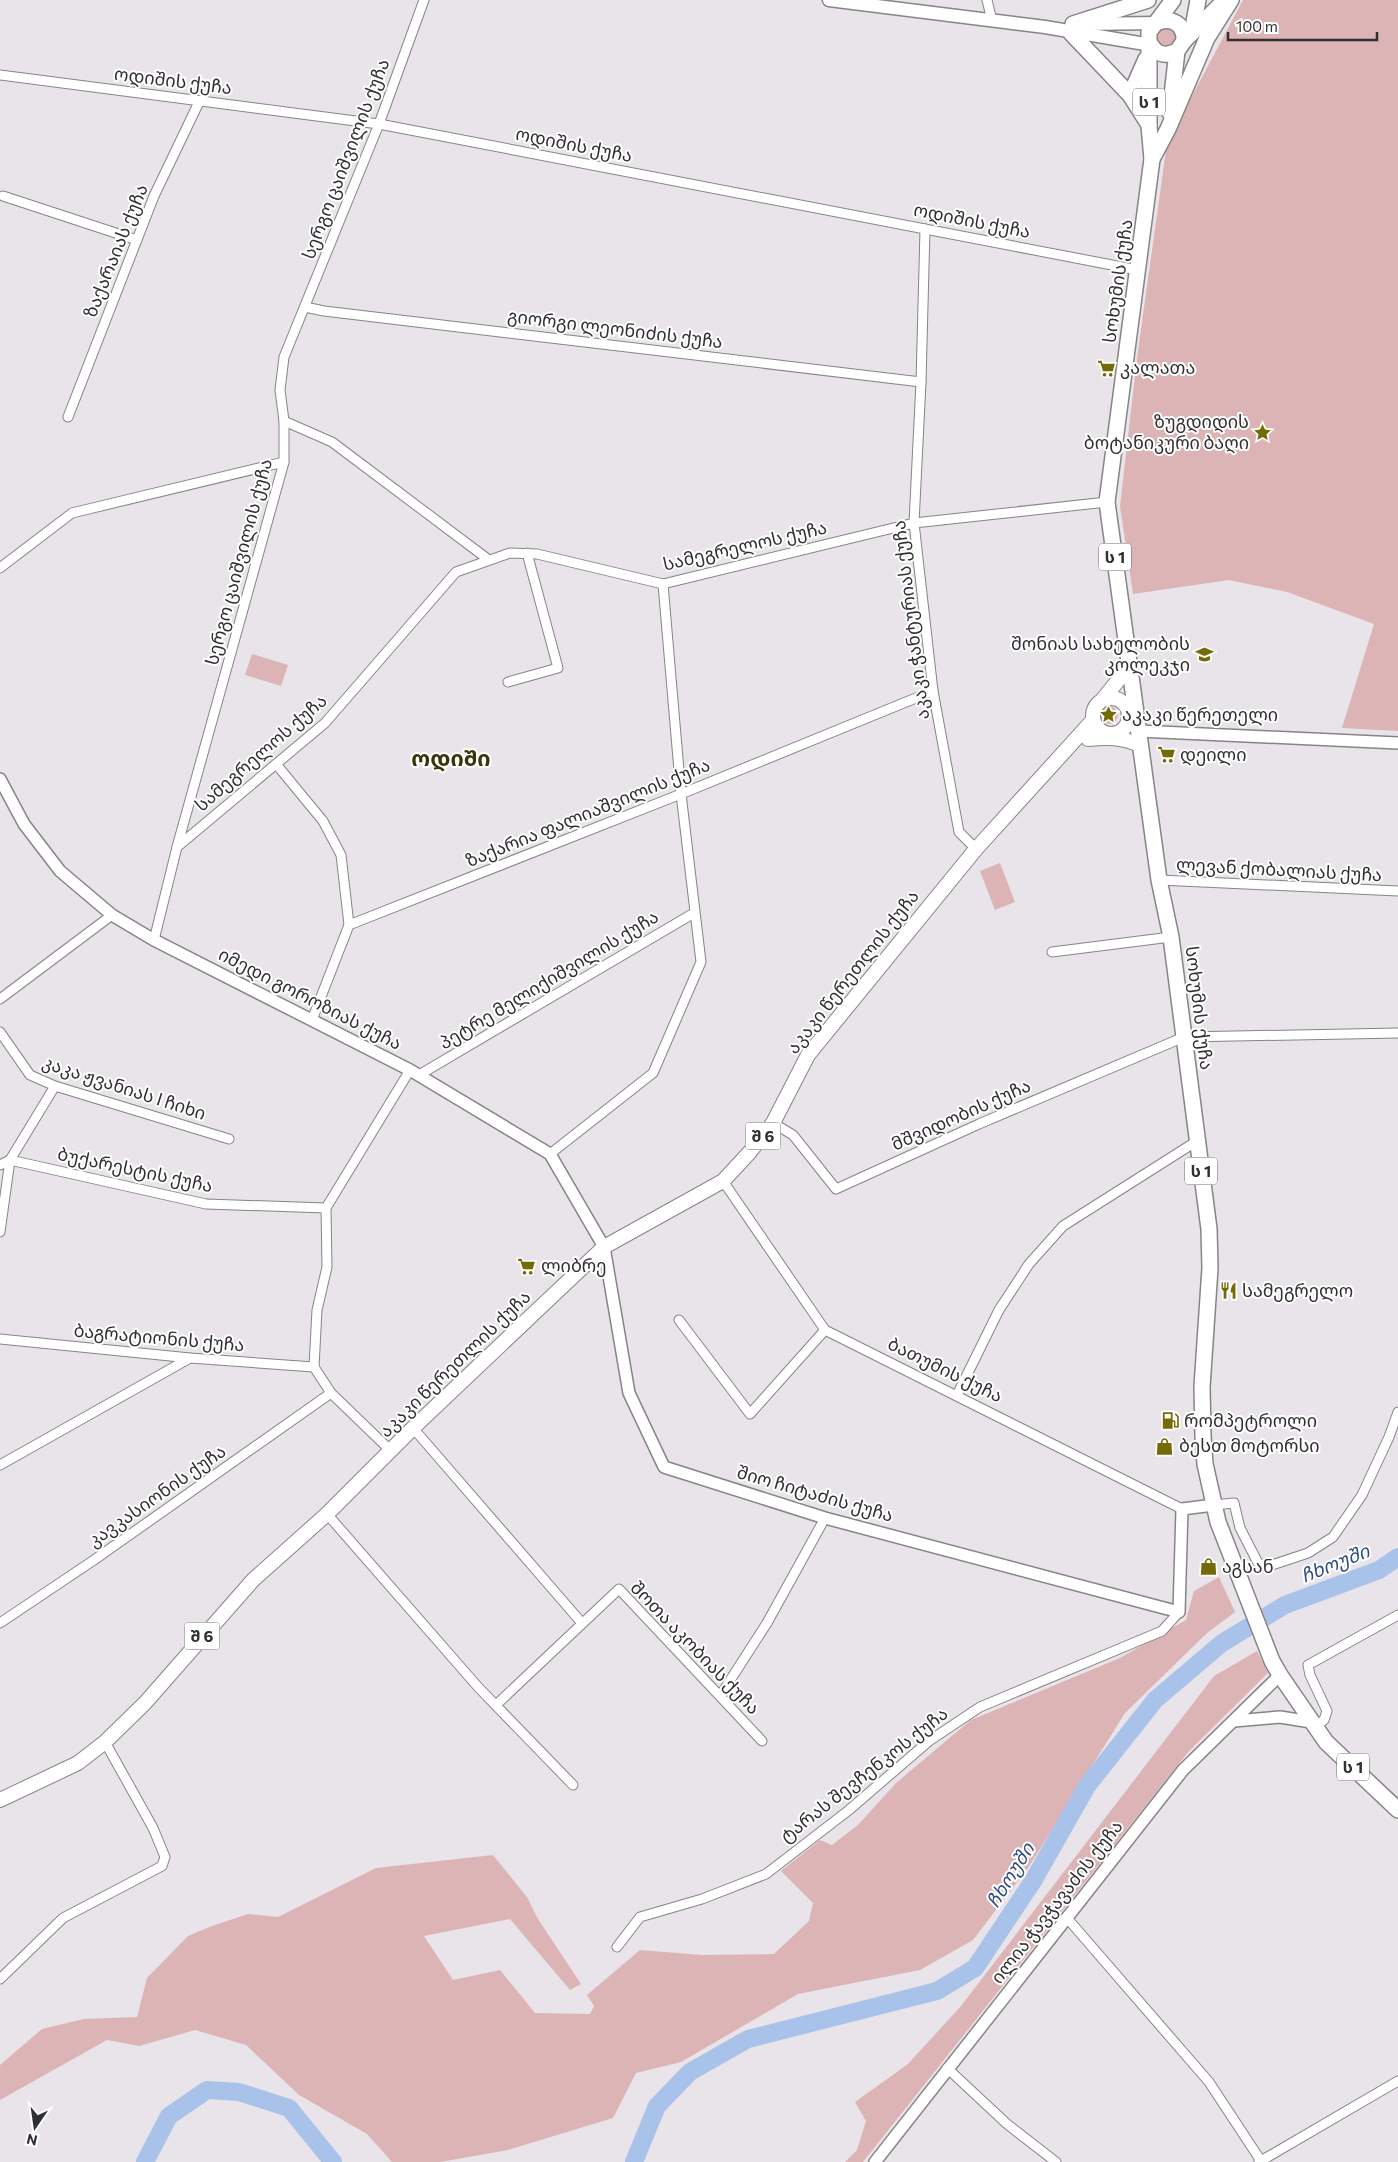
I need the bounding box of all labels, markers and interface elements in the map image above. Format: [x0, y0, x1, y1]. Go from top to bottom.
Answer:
scale bar [1228, 10, 1377, 42]
text: 100 m [1236, 17, 1278, 35]
street label: სერგო ცაიშვილის ქუჩა [297, 55, 394, 262]
street label: ოდიშის ქუჩა [113, 62, 233, 99]
road number: ს 1 [1133, 88, 1165, 115]
street label: ოდიშის ქუჩა [514, 122, 634, 167]
street label: ზაქარაიას ქუჩა [78, 181, 153, 321]
street label: ოდიშის ქუჩა [912, 198, 1032, 243]
street label: სოხუმის ქუჩა [1097, 218, 1138, 344]
street label: გიორგი ლეონიძის ქუჩა [506, 304, 724, 353]
place label: კალათა [1120, 356, 1195, 379]
supermarket icon: კალათა [1096, 358, 1116, 378]
place label: ზუგდიდის ბოტანიკური ბაღი [1084, 410, 1249, 454]
place icon: ზუგდიდის ბოტანიკური ბაღი [1253, 422, 1273, 442]
street label: სერგო ცაიშვილის ქუჩა [200, 456, 277, 668]
street label: სამეგრელოს ქუჩა [661, 515, 829, 576]
street label: აკაკი ჭანტურიას ქუჩა [887, 519, 934, 721]
road number: ს 1 [1099, 544, 1131, 570]
place label: შონიას სახელობის კოლეკჯი [1011, 632, 1190, 676]
school or university icon: შონიას სახელობის კოლეკჯი [1194, 644, 1214, 664]
street label: სამეგრელოს ქუჩა [190, 689, 331, 816]
place label: აკაკი წერეთელი [1122, 703, 1278, 726]
place icon: აკაკი წერეთელი [1098, 705, 1118, 725]
place label: დეილი [1180, 743, 1247, 766]
district label: ოდიში [411, 744, 491, 772]
supermarket icon: დეილი [1156, 745, 1176, 765]
street label: ზაქარია ფალიაშვილის ქუჩა [462, 753, 713, 872]
street label: ლევან ქობალიას ქუჩა [1175, 853, 1383, 886]
street label: აკაკი წერეთლის ქუჩა [781, 885, 924, 1058]
street label: პეტრე მელიქიშვილის ქუჩა [435, 905, 663, 1054]
street label: იმედი გოროზიას ქუჩა [215, 942, 406, 1055]
street label: სოხუმის ქუჩა [1180, 945, 1219, 1071]
street label: კაკა ჟვანიას I ჩიხი [39, 1050, 209, 1125]
street label: მშვიდობის ქუჩა [888, 1074, 1034, 1156]
road number: შ 6 [746, 1122, 780, 1150]
street label: ბუქარესტის ქუჩა [55, 1142, 215, 1197]
road number: ს 1 [1185, 1158, 1217, 1184]
place label: ლიბრე [541, 1254, 607, 1277]
supermarket icon: ლიბრე [517, 1256, 537, 1276]
place label: სამეგრელო [1242, 1279, 1353, 1302]
restaurant icon: სამეგრელო [1218, 1281, 1238, 1301]
street label: აკაკი წერეთლის ქუჩა [374, 1285, 535, 1442]
street label: ბაგრატიონის ქუჩა [73, 1319, 245, 1356]
street label: ბათუმის ქუჩა [884, 1332, 1006, 1407]
place label: რომპეტროლი [1184, 1409, 1317, 1432]
fuel station icon: რომპეტროლი [1160, 1411, 1180, 1431]
place label: ბესთ მოტორსი [1179, 1434, 1320, 1457]
shop icon: ბესთ მოტორსი [1155, 1436, 1175, 1456]
street label: კავკასიონის ქუჩა [83, 1439, 230, 1552]
street label: შიო ჩიტაძის ქუჩა [734, 1460, 896, 1527]
water label: ჩხოუში [1297, 1538, 1374, 1588]
place label: აგსან [1222, 1555, 1274, 1578]
shop icon: აგსან [1198, 1557, 1218, 1577]
street label: შოთა აკობიას ქუჩა [626, 1576, 765, 1719]
road number: შ 6 [184, 1622, 220, 1650]
street label: ტარას შევჩენკოს ქუჩა [775, 1702, 952, 1847]
road number: ს 1 [1337, 1754, 1369, 1780]
street label: ილია ჭავჭავაძის ქუჩა [986, 1815, 1128, 1988]
water label: ჩხოუში [981, 1837, 1040, 1912]
north arrow [10, 2102, 60, 2152]
text: N [25, 2131, 39, 2150]

